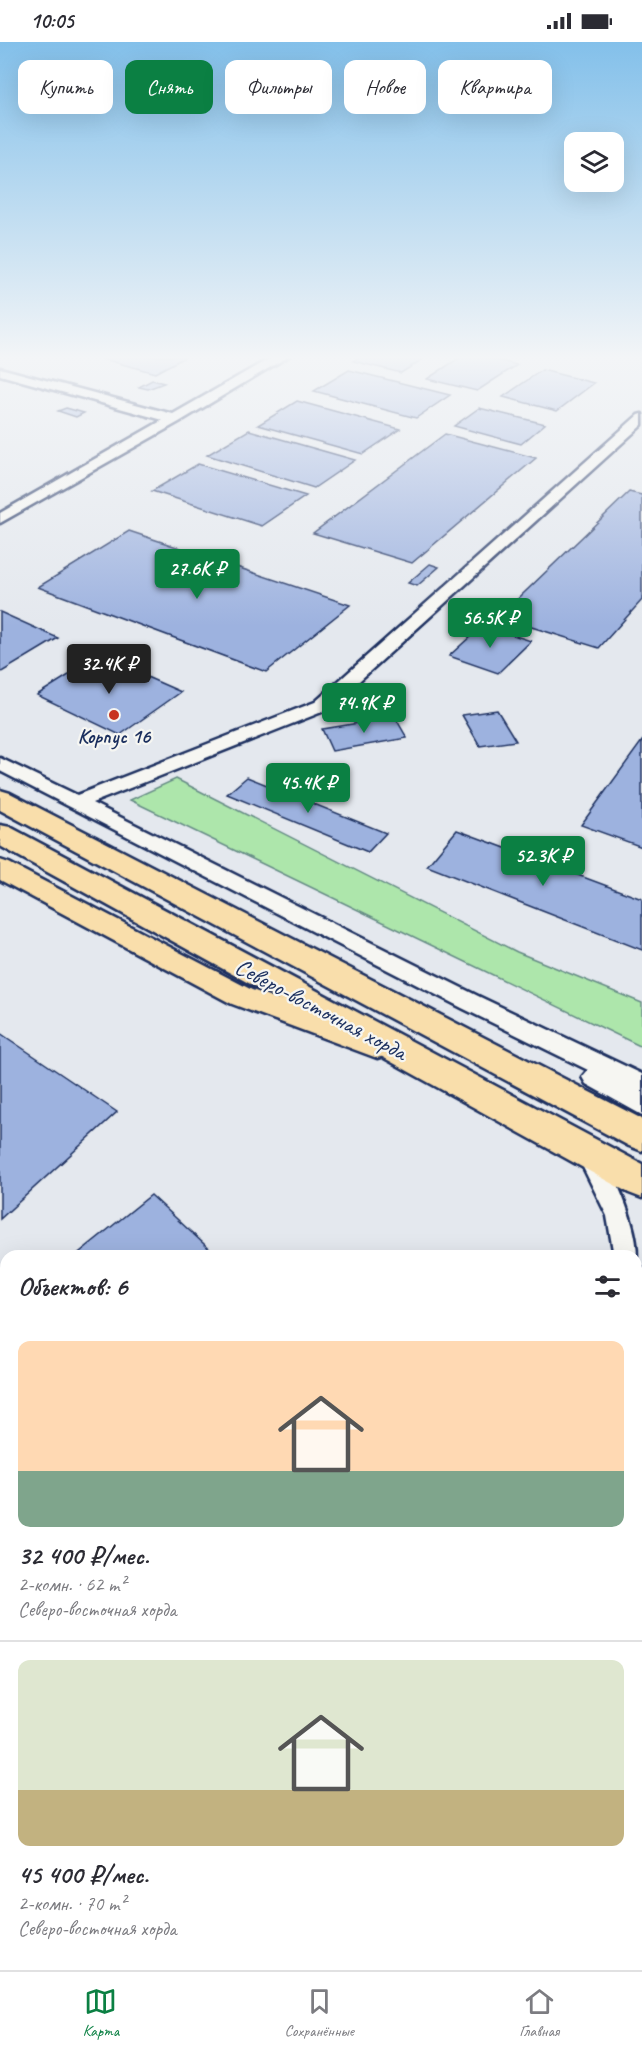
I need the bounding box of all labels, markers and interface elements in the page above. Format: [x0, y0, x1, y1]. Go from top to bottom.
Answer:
text: 10:05 [30, 7, 74, 35]
chip: Купить [18, 60, 113, 114]
chip: Снять [125, 60, 213, 114]
chip: Фильтры [225, 60, 332, 114]
chip: Новое [344, 60, 426, 114]
chip: Квартира [438, 60, 552, 114]
map controls [564, 132, 624, 192]
button: layers [564, 132, 624, 192]
pin: 27.6K ₽ [142, 549, 252, 600]
text: 27.6K ₽ [169, 556, 225, 581]
pin: 56.5K ₽ [435, 598, 545, 649]
text: 56.5K ₽ [462, 605, 518, 630]
pin: 32.4K ₽ [54, 644, 164, 695]
text: 32.4K ₽ [81, 651, 137, 676]
pin: 74.9K ₽ [309, 683, 419, 734]
text: 74.9K ₽ [336, 690, 392, 715]
marker: Корпус 16 [107, 708, 121, 722]
place label: Корпус 16 [78, 724, 152, 750]
pin: 45.4K ₽ [253, 763, 363, 814]
text: 45.4K ₽ [280, 770, 336, 795]
pin: 52.3K ₽ [488, 836, 598, 887]
text: 52.3K ₽ [515, 843, 571, 868]
street label: Северо-восточная хорда [230, 951, 414, 1068]
text: Объектов: 6 [18, 1270, 127, 1303]
icon: filters [591, 1270, 624, 1303]
icon: home [267, 1380, 375, 1488]
text: 32 400 ₽/мес. [18, 1539, 149, 1572]
text: 2-комн. · 62 m² [18, 1572, 126, 1597]
text: Северо-восточная хорда [18, 1597, 177, 1622]
icon: home [267, 1699, 375, 1807]
text: 45 400 ₽/мес. [18, 1858, 149, 1891]
text: 2-комн. · 70 m² [18, 1891, 126, 1916]
text: Северо-восточная хорда [18, 1916, 177, 1941]
tab: Карта [83, 1985, 119, 2041]
tab: Сохранённые [284, 1985, 354, 2041]
tab: Главная [519, 1985, 559, 2041]

